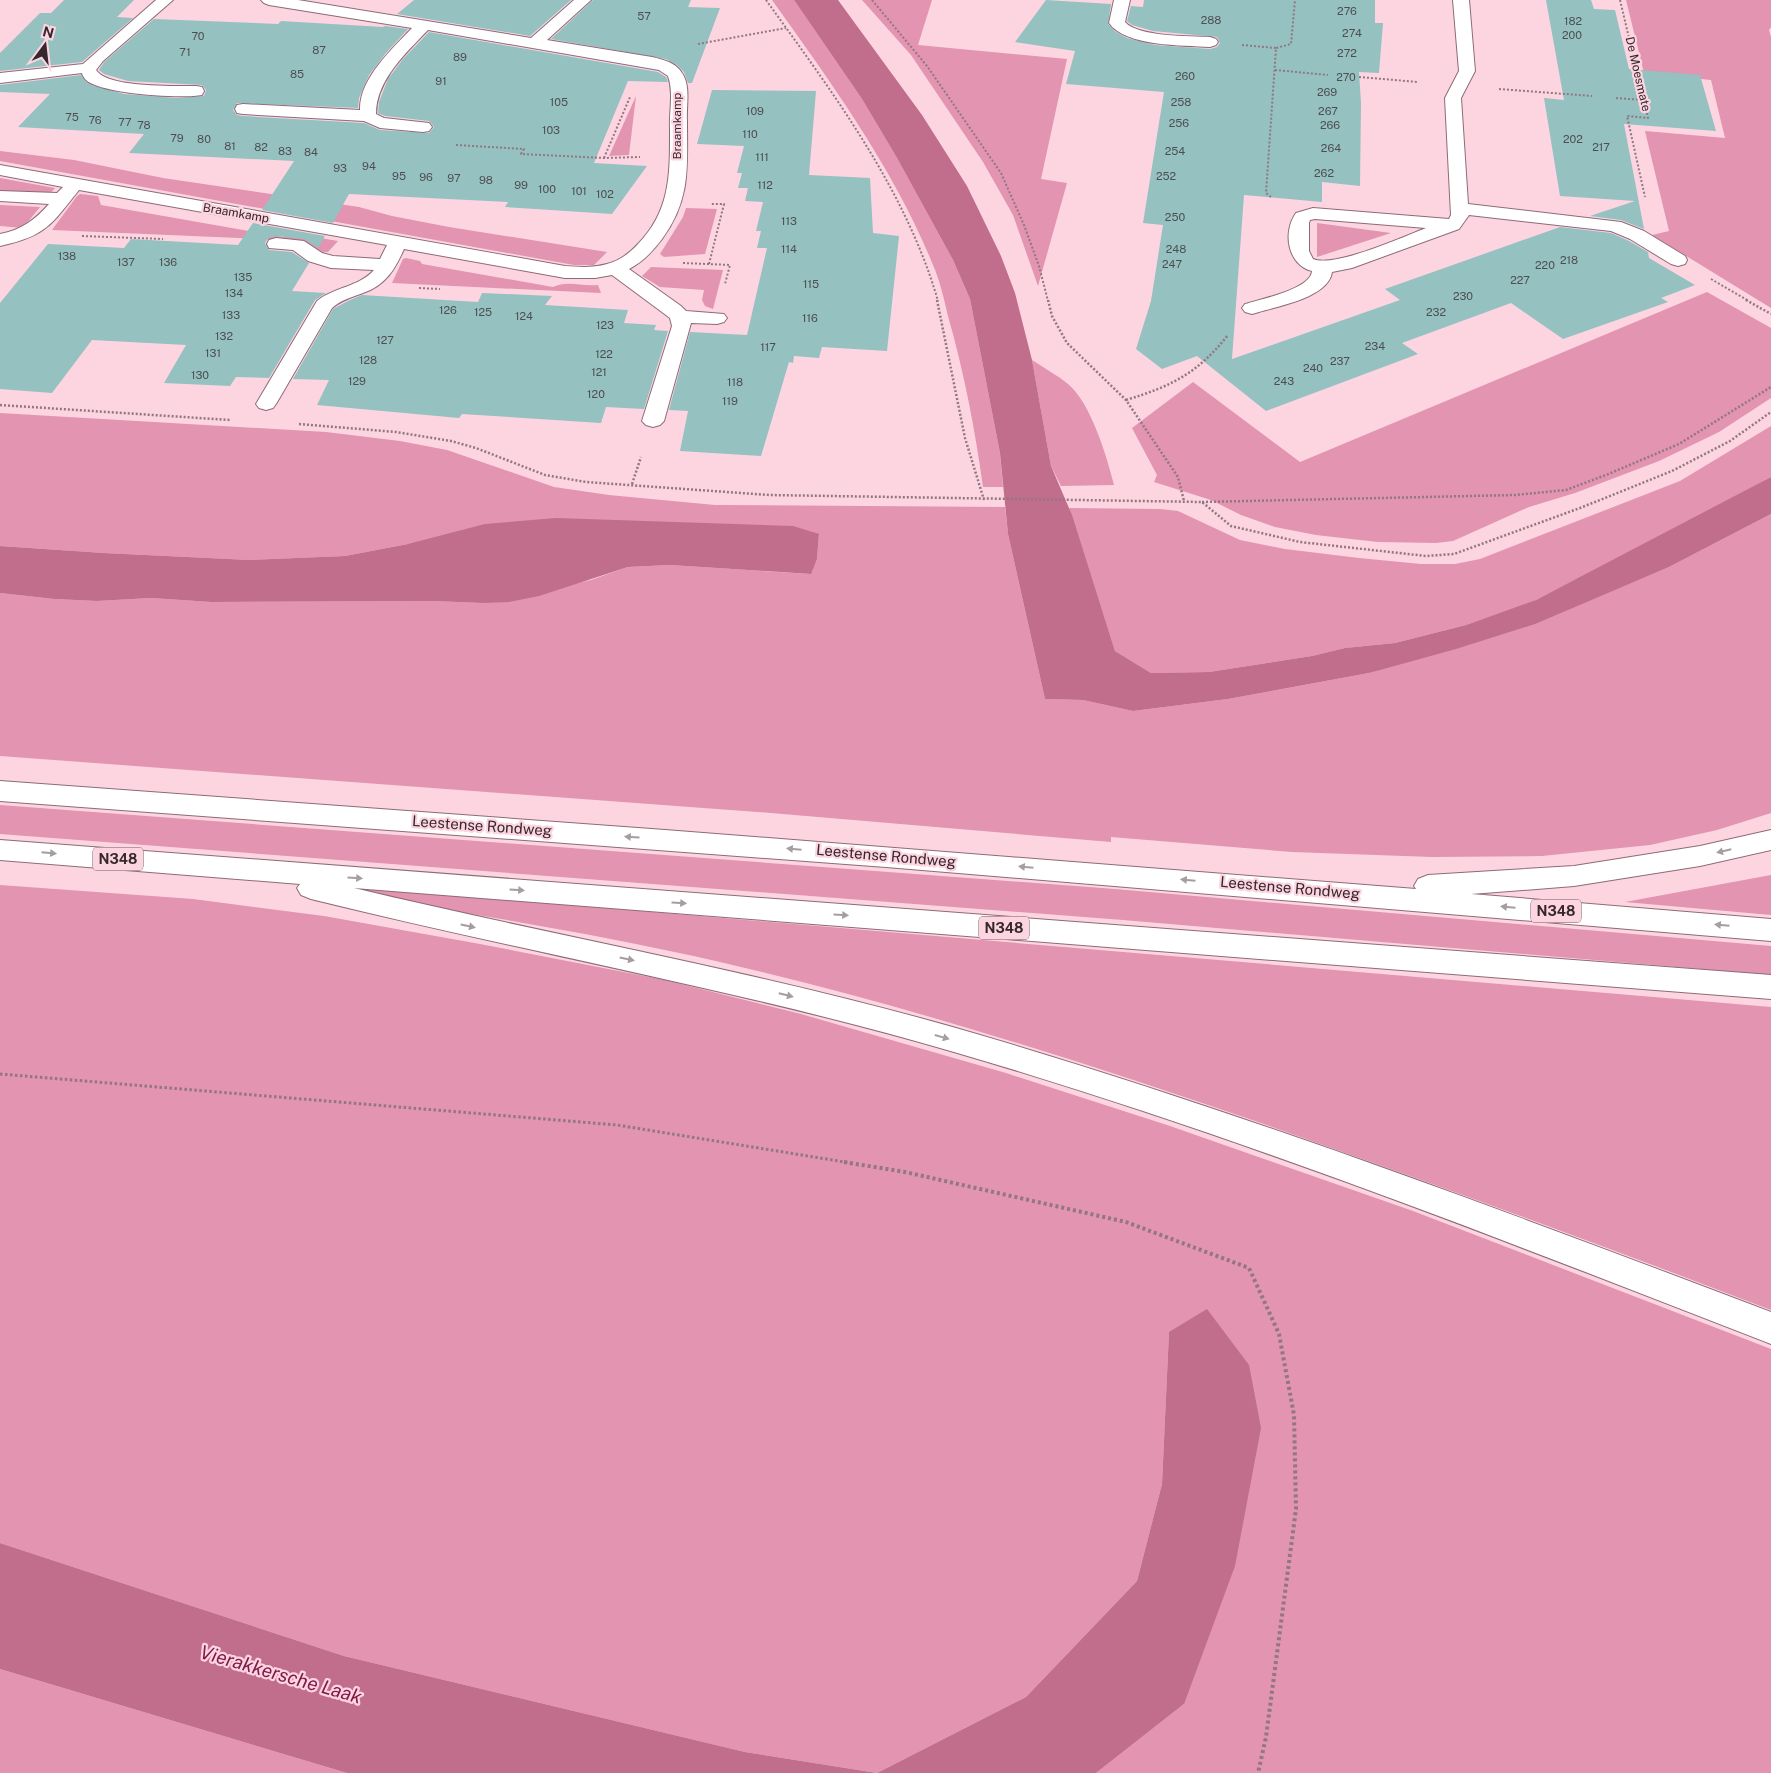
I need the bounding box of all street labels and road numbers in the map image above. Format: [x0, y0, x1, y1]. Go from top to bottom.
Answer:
street label: De Moesmate [1623, 35, 1653, 113]
street label: Braamkamp [670, 93, 684, 159]
street label: Braamkamp [202, 200, 270, 226]
street label: Leestense Rondweg [411, 812, 553, 839]
street label: Leestense Rondweg [815, 841, 957, 870]
road number: N348 [93, 848, 143, 871]
street label: Leestense Rondweg [1219, 873, 1361, 902]
road number: N348 [1531, 899, 1581, 922]
road number: N348 [979, 916, 1029, 940]

